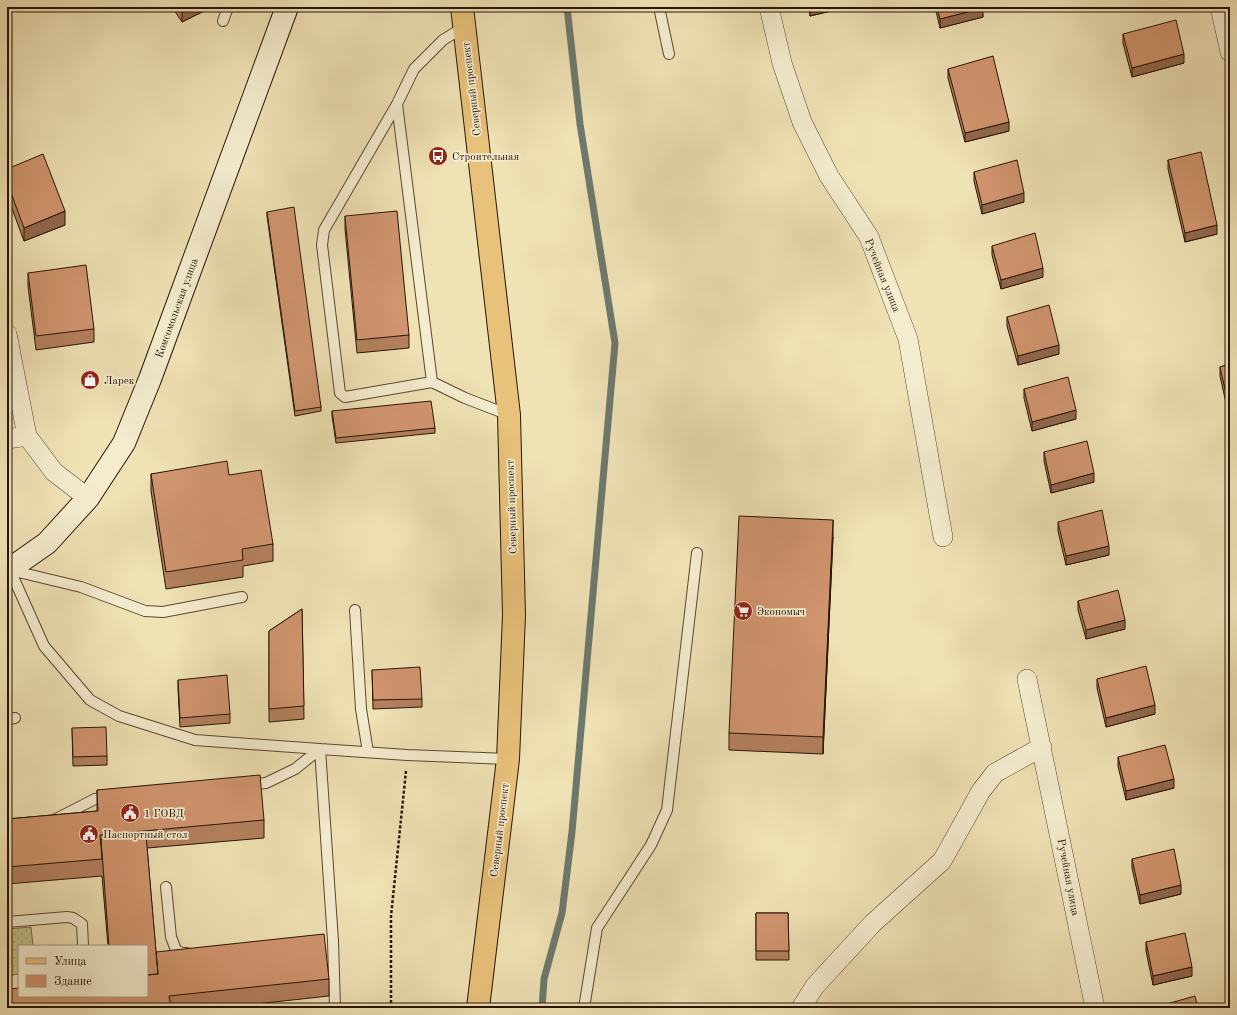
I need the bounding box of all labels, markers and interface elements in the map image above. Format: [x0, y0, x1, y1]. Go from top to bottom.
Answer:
street label: Северный проспект [461, 41, 484, 136]
bus stop icon: Строительная [427, 145, 449, 167]
place label: Строительная [452, 152, 519, 163]
street label: Ручейная улица [862, 237, 902, 314]
street label: Комсомольская улица [154, 257, 201, 360]
shop icon: Ларек [79, 369, 101, 391]
place label: Ларек [104, 376, 135, 387]
street label: Северный проспект [505, 460, 520, 554]
supermarket icon: Экономыч [732, 600, 754, 622]
place label: Экономыч [757, 607, 806, 618]
street label: Северный проспект [489, 783, 512, 878]
public building icon: 1 ГОВД [119, 802, 141, 824]
place label: 1 ГОВД [144, 809, 184, 820]
public building icon: Паспортный стол [78, 823, 100, 845]
place label: Паспортный стол [103, 830, 188, 841]
street label: Ручейная улица [1055, 838, 1080, 917]
legend [18, 945, 148, 997]
text: Улица [54, 956, 87, 968]
text: Здание [54, 976, 92, 988]

